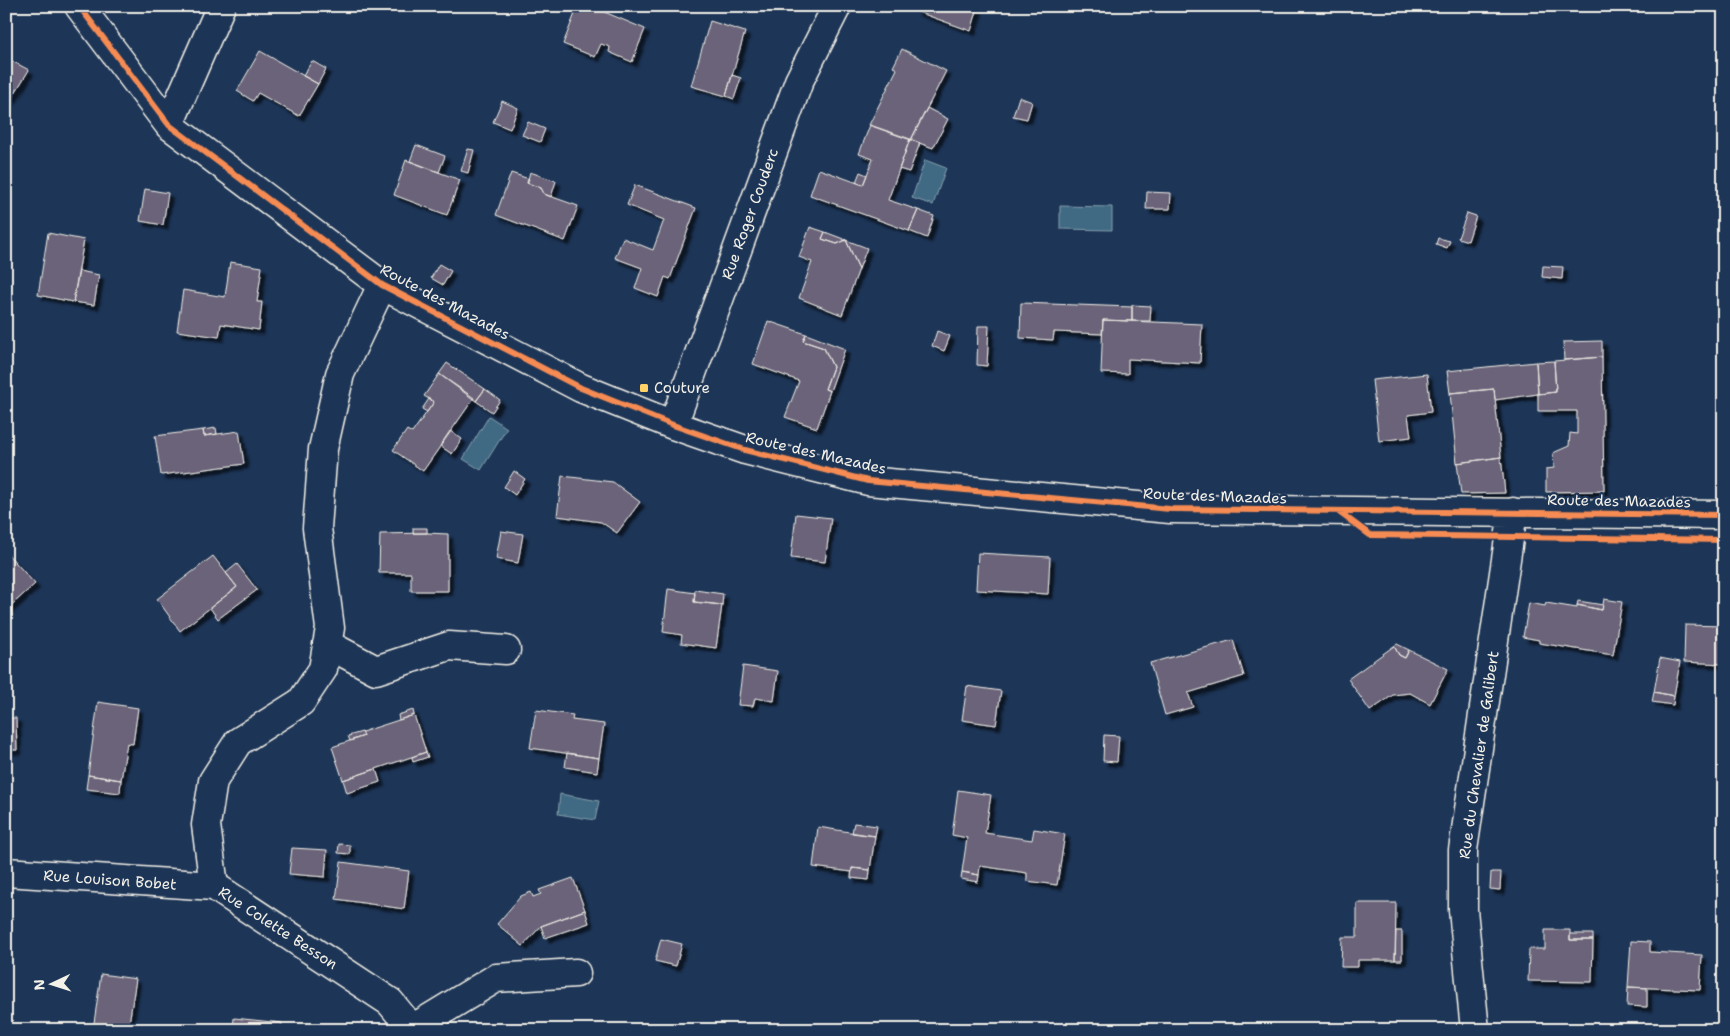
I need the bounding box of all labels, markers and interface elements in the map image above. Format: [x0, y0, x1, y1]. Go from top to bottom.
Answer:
street label: Rue Roger Couderc [717, 145, 783, 283]
street label: Route des Mazades [377, 259, 513, 345]
place label: Couture [654, 378, 710, 398]
marker: Couture [638, 382, 650, 394]
street label: Route des Mazades [744, 427, 888, 479]
street label: Route des Mazades [1143, 483, 1287, 509]
street label: Route des Mazades [1547, 490, 1691, 512]
street label: Rue du Chevalier de Galibert [1455, 650, 1503, 860]
street label: Rue Louison Bobet [43, 865, 177, 895]
street label: Rue Colette Besson [215, 882, 341, 974]
north arrow [28, 958, 78, 1008]
text: N [30, 979, 48, 991]

